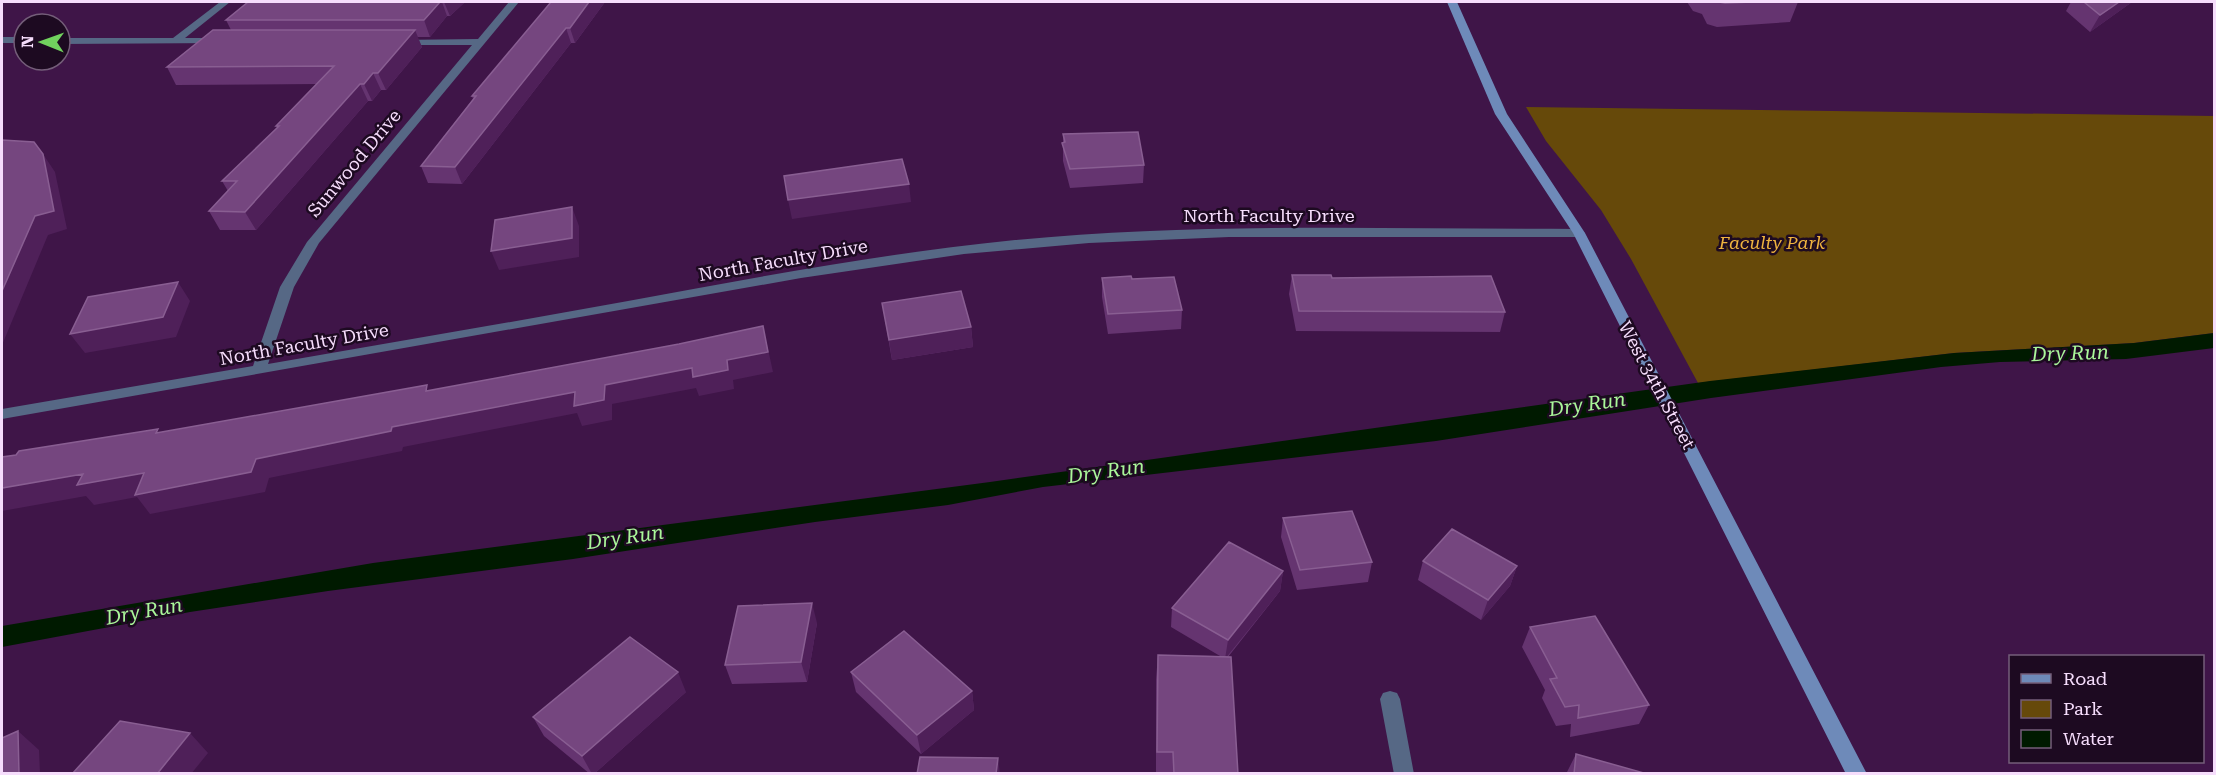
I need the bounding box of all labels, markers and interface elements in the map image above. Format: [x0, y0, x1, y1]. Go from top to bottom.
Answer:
north arrow [12, 12, 72, 72]
text: N [18, 35, 37, 48]
street label: Sunwood Drive [303, 105, 405, 221]
street label: North Faculty Drive [1183, 205, 1355, 226]
park label: Faculty Park [1718, 232, 1826, 253]
street label: North Faculty Drive [697, 235, 869, 285]
street label: West 34th Street [1614, 317, 1700, 453]
street label: North Faculty Drive [218, 319, 390, 369]
water label: Dry Run [2030, 340, 2109, 366]
water label: Dry Run [1546, 387, 1627, 421]
water label: Dry Run [1065, 454, 1146, 488]
water label: Dry Run [584, 520, 665, 554]
water label: Dry Run [103, 592, 184, 630]
legend [2009, 655, 2204, 763]
text: Road [2063, 668, 2108, 689]
text: Park [2063, 698, 2103, 719]
text: Water [2063, 728, 2114, 749]

